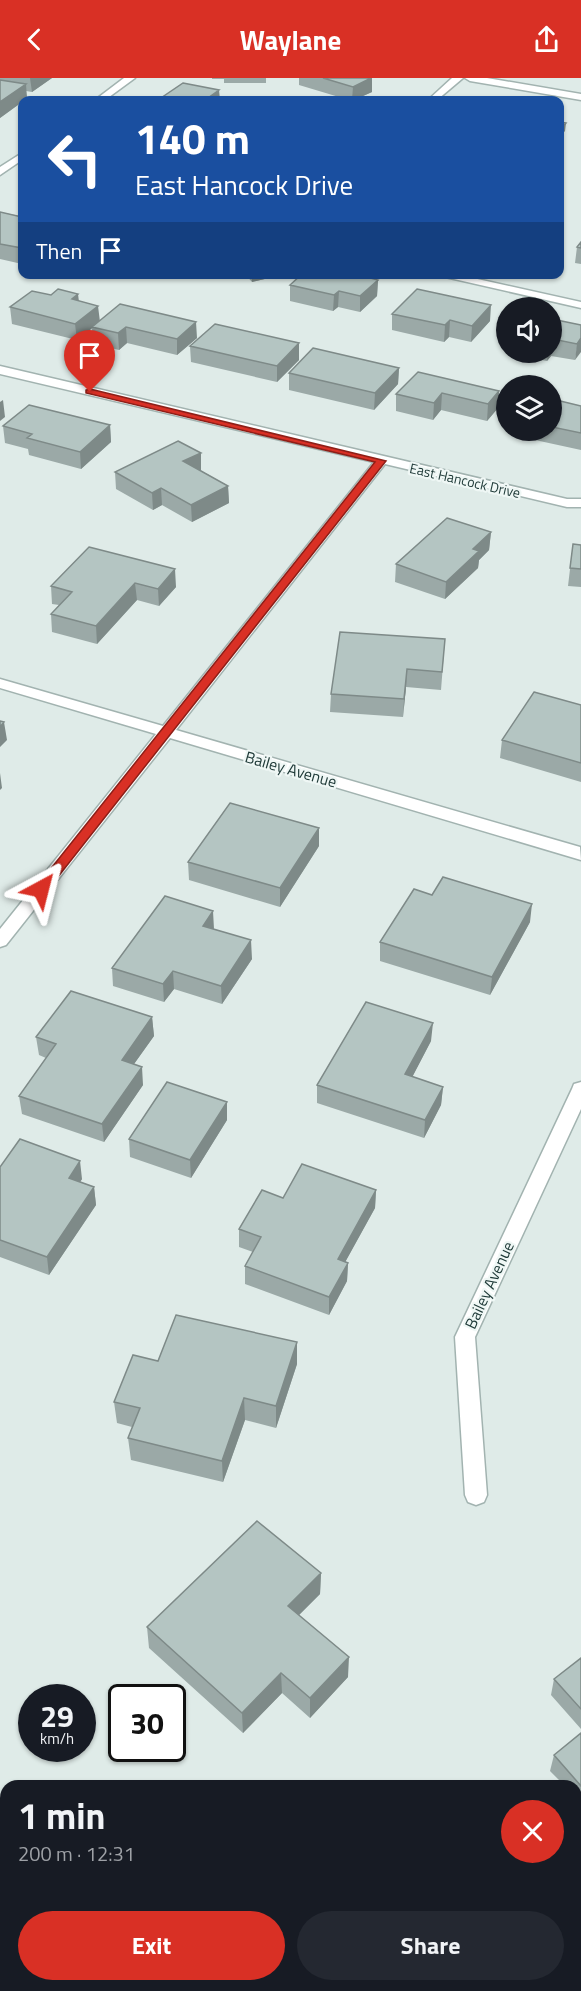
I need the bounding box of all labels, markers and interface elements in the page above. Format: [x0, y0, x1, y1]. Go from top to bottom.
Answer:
text: Waylane [240, 19, 341, 60]
icon: back [18, 23, 51, 56]
icon: share [530, 23, 563, 56]
text: 140 m [135, 106, 250, 170]
icon: left [36, 120, 114, 198]
text: East Hancock Drive [135, 164, 353, 205]
text: Then [36, 234, 82, 268]
icon: arrive [94, 234, 127, 267]
map controls [496, 297, 562, 441]
button: sound [496, 297, 562, 363]
pin [64, 330, 115, 392]
icon: arrive [73, 339, 106, 372]
button: layers [496, 375, 562, 441]
street label: East Hancock Drive [408, 457, 522, 503]
street label: Bailey Avenue [242, 744, 340, 794]
position arrow [9, 857, 73, 921]
street label: Bailey Avenue [458, 1237, 520, 1333]
speed limit sign: 30 [108, 1684, 186, 1762]
text: 29 [40, 1693, 74, 1739]
text: km/h [40, 1727, 74, 1750]
text: 1 min [18, 1788, 105, 1843]
button: close [501, 1800, 564, 1863]
text: 200 m · 12:31 [18, 1838, 135, 1869]
button: Exit [18, 1911, 285, 1980]
button: Share [297, 1911, 564, 1980]

